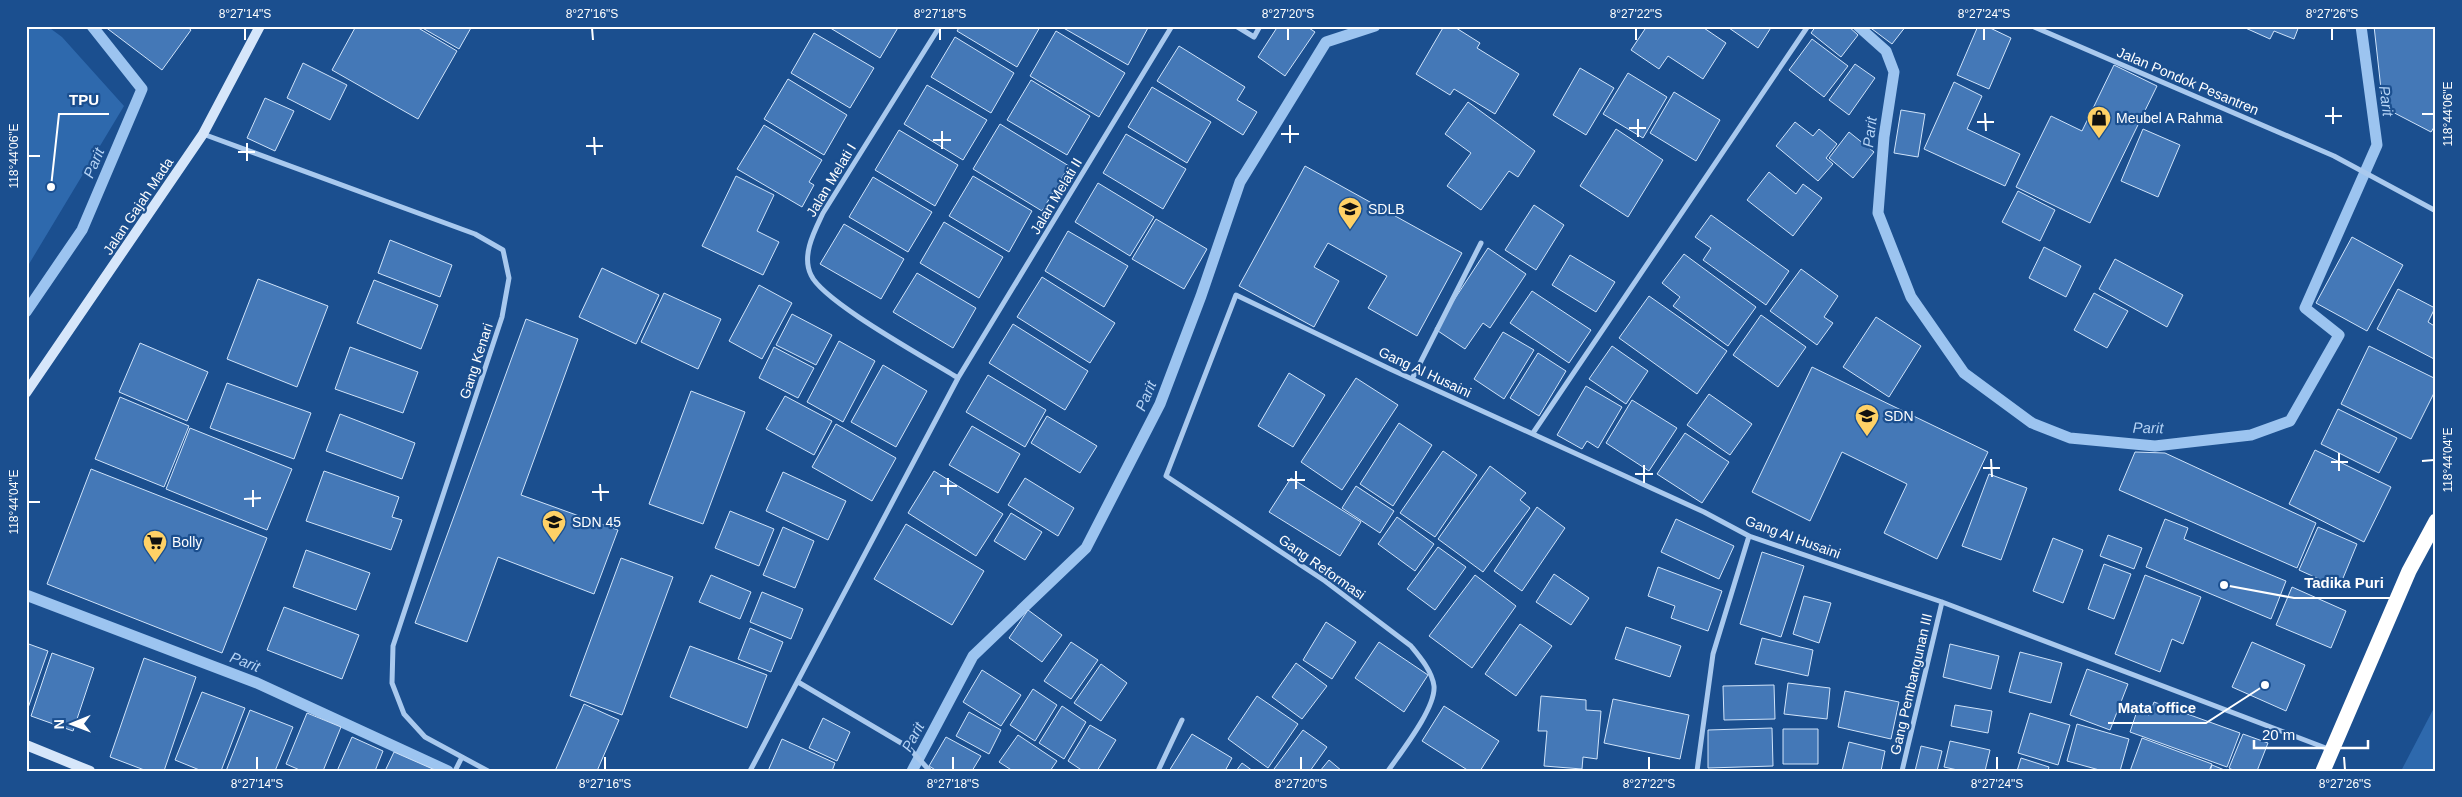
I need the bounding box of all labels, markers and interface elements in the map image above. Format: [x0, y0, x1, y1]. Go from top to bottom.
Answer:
text: 8°27'14"S [219, 7, 271, 21]
text: 8°27'16"S [566, 7, 618, 21]
text: 8°27'18"S [914, 7, 966, 21]
text: 8°27'20"S [1262, 7, 1314, 21]
text: 8°27'22"S [1610, 7, 1662, 21]
text: 8°27'24"S [1958, 7, 2010, 21]
text: 8°27'26"S [2306, 7, 2358, 21]
street label: Jalan Pondok Pesantren [2115, 44, 2261, 118]
text: 118°44'06"E [2441, 81, 2455, 147]
callout: TPU [59, 84, 109, 114]
water label: Parit [2376, 84, 2397, 118]
text: TPU [69, 91, 99, 108]
shop icon: Meubel A Rahma [2086, 105, 2112, 139]
place label: Meubel A Rahma [2116, 110, 2223, 126]
water label: Parit [1859, 115, 1880, 148]
text: 118°44'06"E [7, 123, 21, 189]
street label: Jalan Melati I [803, 141, 859, 219]
water label: Parit [80, 145, 108, 180]
street label: Jalan Gajah Mada [100, 154, 177, 258]
street label: Jalan Melati II [1027, 155, 1085, 237]
school or university icon: SDLB [1337, 196, 1363, 230]
place label: SDLB [1368, 201, 1405, 217]
street label: Gang Kenari [456, 321, 496, 401]
street label: Gang Al Husaini [1376, 344, 1474, 400]
water label: Parit [1132, 378, 1160, 413]
school or university icon: SDN [1854, 403, 1880, 437]
place label: SDN [1884, 408, 1914, 424]
water label: Parit [2132, 419, 2164, 436]
text: 118°44'04"E [2441, 427, 2455, 493]
text: 118°44'04"E [7, 469, 21, 535]
school or university icon: SDN 45 [541, 509, 567, 543]
street label: Gang Al Husaini [1743, 512, 1843, 562]
place label: SDN 45 [572, 514, 621, 530]
supermarket icon: Bolly [142, 529, 168, 563]
street label: Gang Reformasi [1276, 531, 1368, 603]
place label: Bolly [172, 534, 202, 550]
callout: Tadika Puri [2294, 568, 2394, 598]
text: Tadika Puri [2304, 574, 2384, 591]
street label: Gang Pembangunan III [1887, 612, 1935, 756]
water label: Parit [228, 648, 263, 675]
callout: Mata office [2108, 693, 2206, 723]
text: Mata office [2118, 699, 2196, 716]
north arrow [48, 700, 98, 750]
scale bar [2254, 717, 2368, 749]
water label: Parit [898, 718, 928, 754]
text: N [51, 719, 67, 729]
text: 20 m [2262, 726, 2295, 743]
text: 8°27'14"S [231, 777, 283, 791]
text: 8°27'16"S [579, 777, 631, 791]
text: 8°27'18"S [927, 777, 979, 791]
text: 8°27'20"S [1275, 777, 1327, 791]
text: 8°27'22"S [1623, 777, 1675, 791]
text: 8°27'24"S [1971, 777, 2023, 791]
text: 8°27'26"S [2319, 777, 2371, 791]

